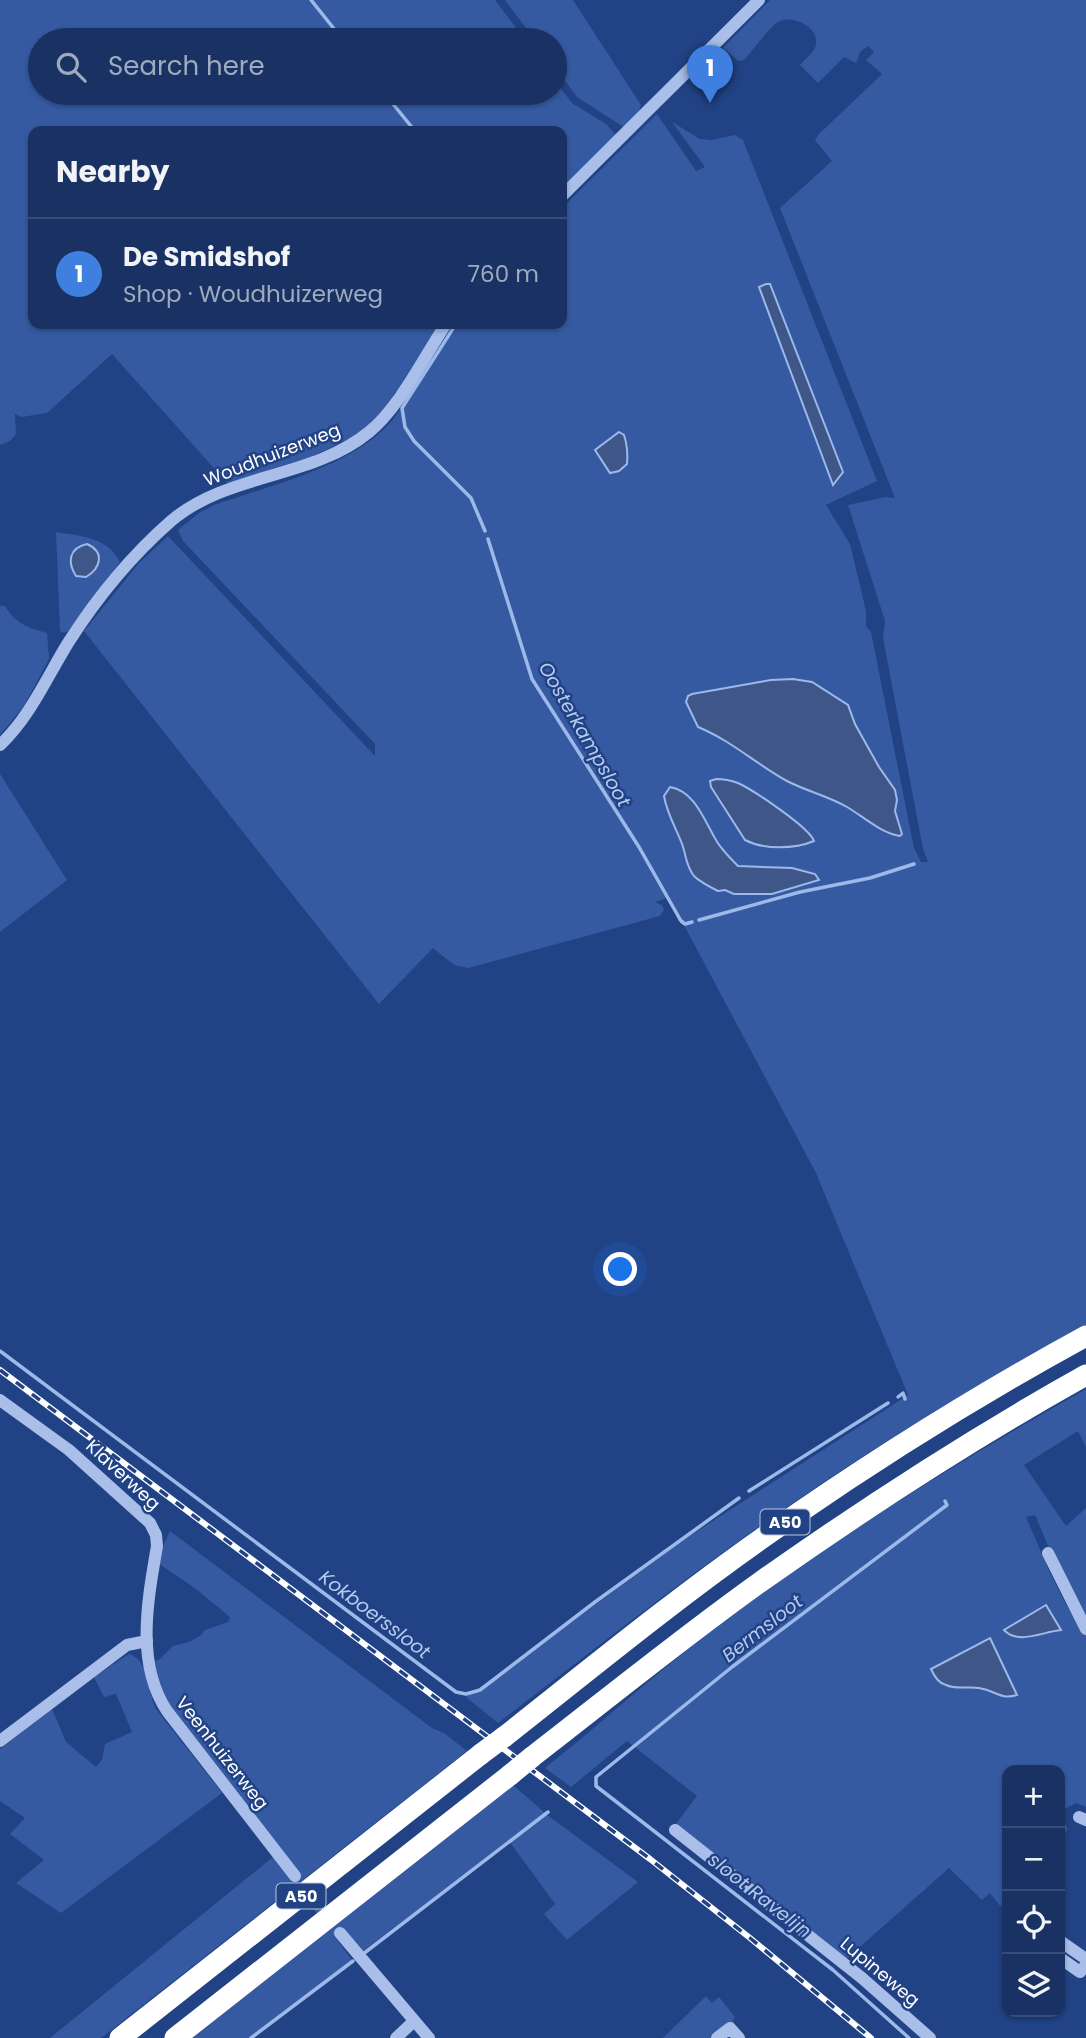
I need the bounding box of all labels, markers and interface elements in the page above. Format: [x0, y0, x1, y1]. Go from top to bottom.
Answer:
search box [28, 28, 567, 105]
pin: 1 [687, 45, 733, 103]
icon: search [52, 48, 90, 86]
text: Search here [108, 48, 265, 84]
text: Nearby [56, 150, 170, 193]
text: De Smidshof [123, 239, 290, 275]
text: 1 [75, 258, 83, 290]
text: 760 m [468, 258, 539, 290]
text: Shop · Woudhuizerweg [123, 278, 383, 310]
street label: Woudhuizerweg [200, 417, 344, 492]
water label: Oosterkampsloot [532, 657, 638, 813]
your location [603, 1252, 637, 1286]
street label: Klaverweg [81, 1434, 166, 1516]
road number: A50 [760, 1510, 810, 1534]
water label: Kokboerssloot [313, 1564, 437, 1666]
water label: Bermsloot [716, 1588, 809, 1669]
street label: Veenhuizerweg [170, 1691, 275, 1815]
map controls [1002, 1765, 1065, 2017]
button: + [1002, 1765, 1065, 1828]
button: − [1002, 1828, 1065, 1891]
water label: sloot Ravelijn [702, 1846, 817, 1944]
road number: A50 [276, 1884, 326, 1908]
button: locate [1002, 1891, 1065, 1954]
street label: Lupineweg [835, 1931, 925, 2012]
button: layers [1002, 1954, 1065, 2017]

